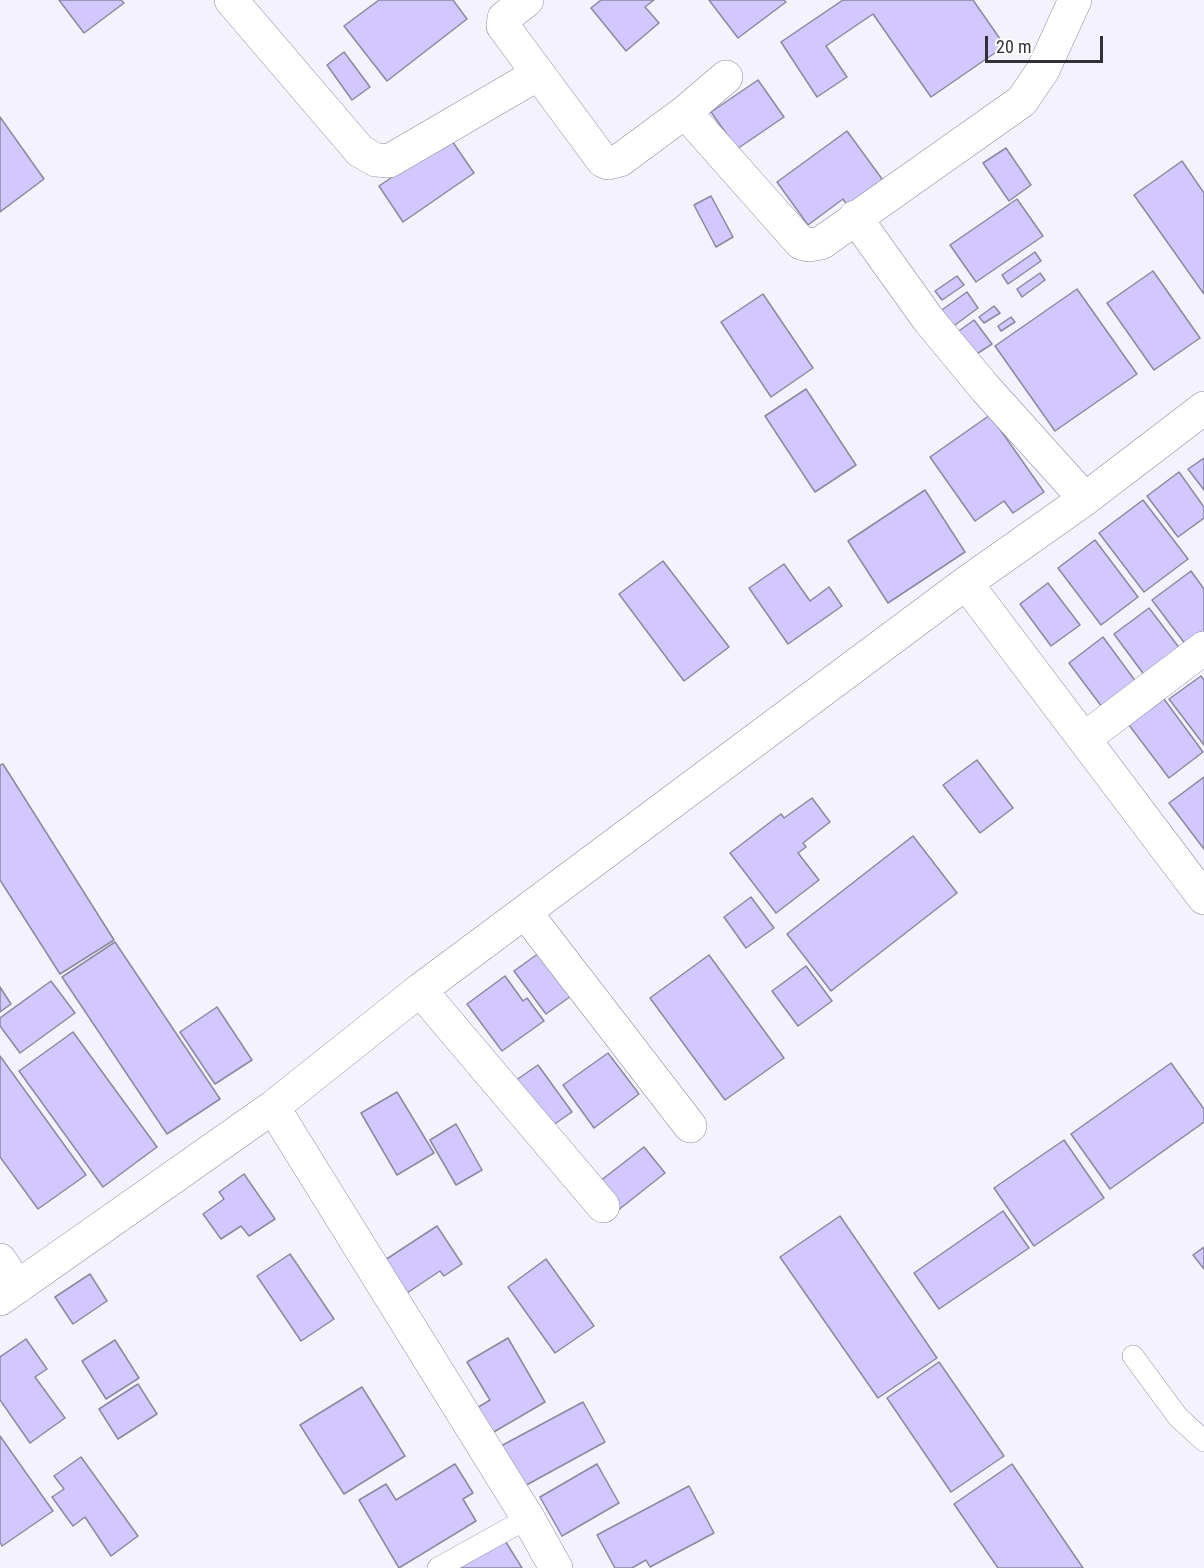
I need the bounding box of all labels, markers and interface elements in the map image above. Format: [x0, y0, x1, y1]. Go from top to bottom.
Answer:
scale bar [988, 24, 1106, 62]
text: 20 m [996, 36, 1031, 57]

